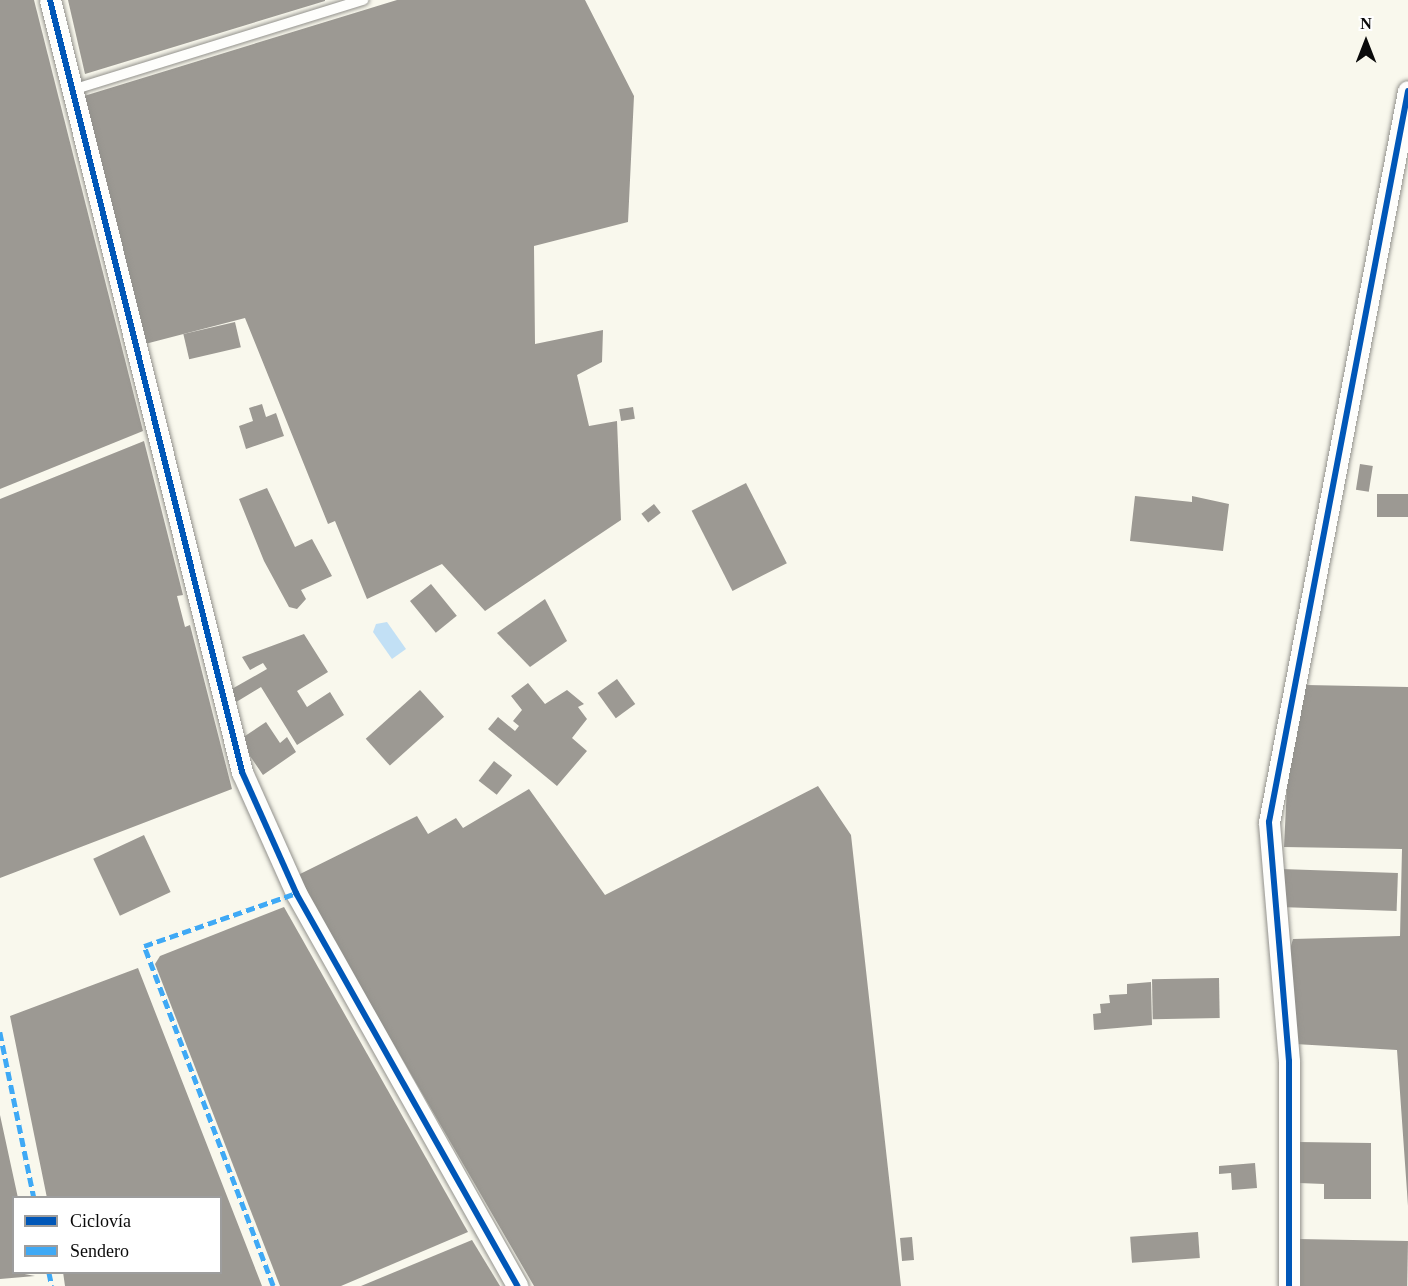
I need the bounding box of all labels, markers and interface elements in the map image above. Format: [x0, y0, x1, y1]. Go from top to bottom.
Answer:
north arrow [1336, 12, 1396, 72]
text: N [1360, 15, 1372, 32]
legend [12, 1196, 222, 1274]
text: Ciclovía [70, 1211, 131, 1231]
text: Sendero [70, 1241, 129, 1261]

